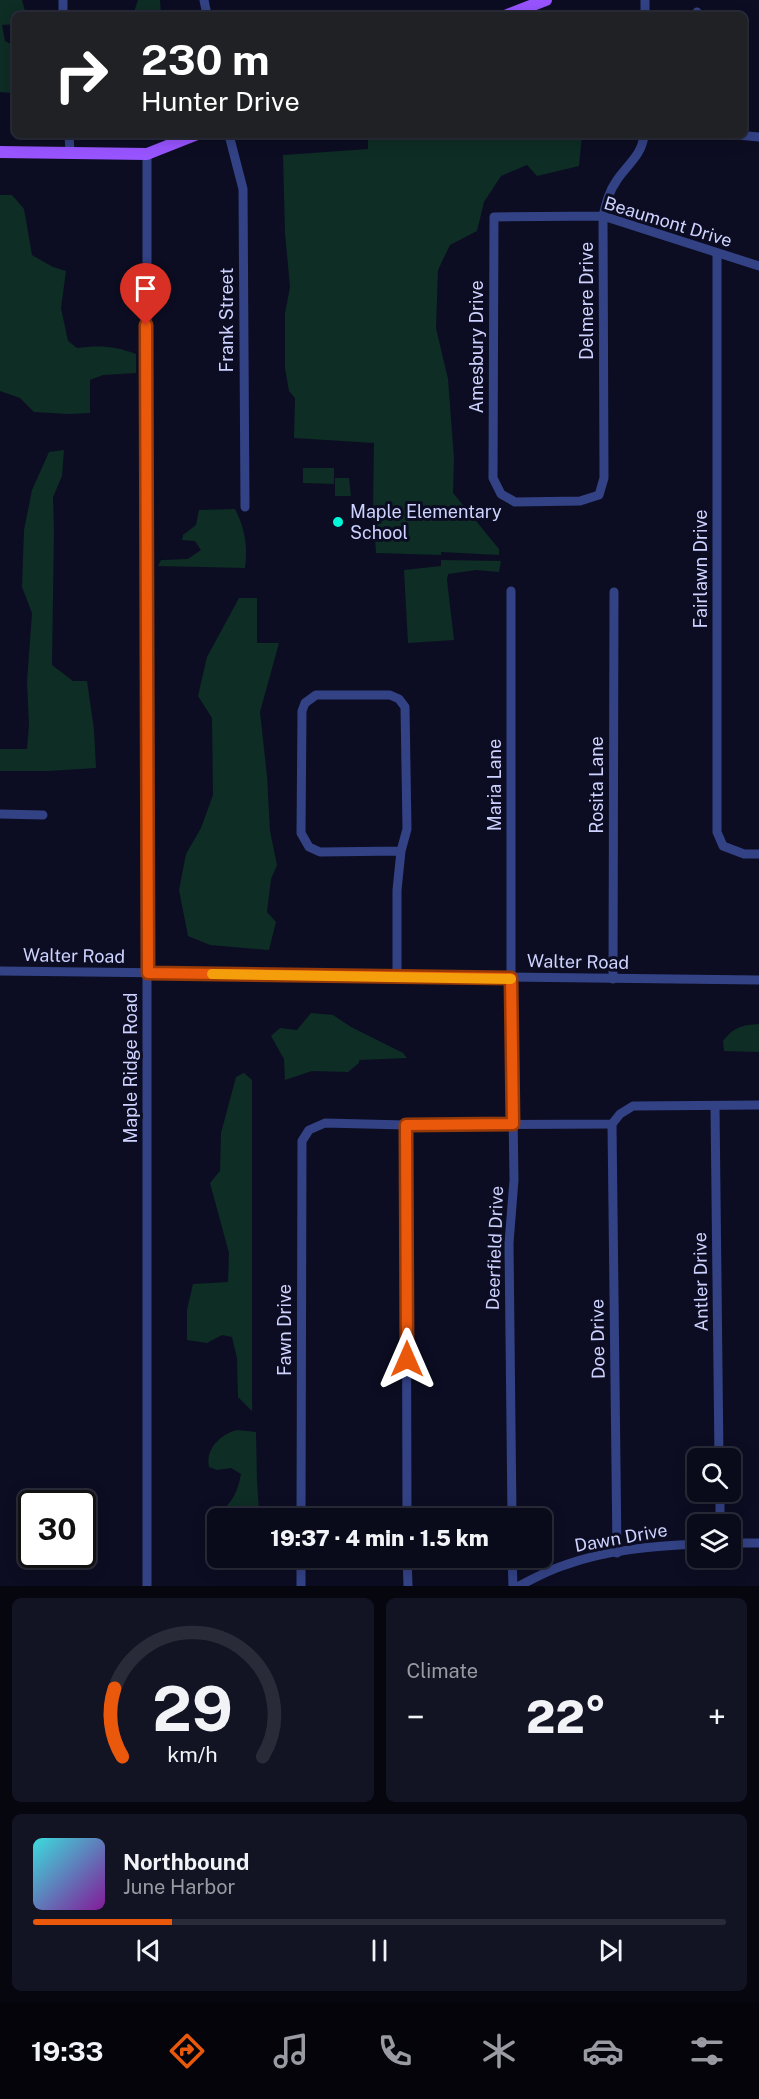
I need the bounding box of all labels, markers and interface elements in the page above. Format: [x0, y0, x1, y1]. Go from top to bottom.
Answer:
text: 230 m [141, 35, 270, 84]
icon: right [42, 36, 120, 114]
text: Hunter Drive [141, 85, 300, 117]
street label: Beaumont Drive [602, 192, 735, 251]
street label: Delmere Drive [576, 242, 597, 360]
pin [120, 263, 171, 325]
street label: Frank Street [216, 268, 237, 372]
icon: arrive [129, 272, 162, 305]
street label: Amesbury Drive [466, 280, 487, 414]
place label: Maple Elementary School [350, 501, 502, 543]
street label: Fairlawn Drive [690, 510, 711, 628]
marker: Maple Elementary School [331, 515, 345, 529]
street label: Rosita Lane [586, 736, 607, 834]
street label: Maria Lane [484, 739, 505, 831]
street label: Walter Road [23, 944, 125, 967]
street label: Walter Road [527, 950, 629, 973]
street label: Maple Ridge Road [120, 992, 141, 1144]
street label: Deerfield Drive [482, 1185, 507, 1311]
street label: Antler Drive [689, 1232, 712, 1332]
street label: Fawn Drive [274, 1284, 295, 1376]
street label: Doe Drive [586, 1299, 609, 1379]
position arrow [375, 1327, 439, 1391]
map controls [687, 1448, 741, 1568]
button: search [687, 1448, 741, 1502]
speed limit sign: 30 [18, 1490, 96, 1568]
button: layers [687, 1514, 741, 1568]
street label: Dawn Drive [573, 1519, 669, 1556]
text: 19:37 · 4 min · 1.5 km [270, 1525, 489, 1551]
text: Climate [407, 1659, 478, 1683]
text: 29 [152, 1672, 233, 1745]
text: 22° [526, 1690, 606, 1743]
text: − [407, 1698, 425, 1736]
text: + [708, 1698, 726, 1736]
text: km/h [168, 1742, 218, 1767]
text: Northbound [123, 1849, 249, 1875]
text: June Harbor [123, 1875, 235, 1899]
icon: previous [132, 1934, 165, 1967]
icon: pause [363, 1934, 396, 1967]
icon: next [594, 1934, 627, 1967]
icon: directions [166, 2030, 208, 2072]
icon: music [270, 2030, 312, 2072]
icon: phone [374, 2030, 416, 2072]
icon: climate [478, 2030, 520, 2072]
icon: car [582, 2030, 624, 2072]
icon: filters [686, 2030, 728, 2072]
text: 19:33 [31, 2035, 103, 2067]

